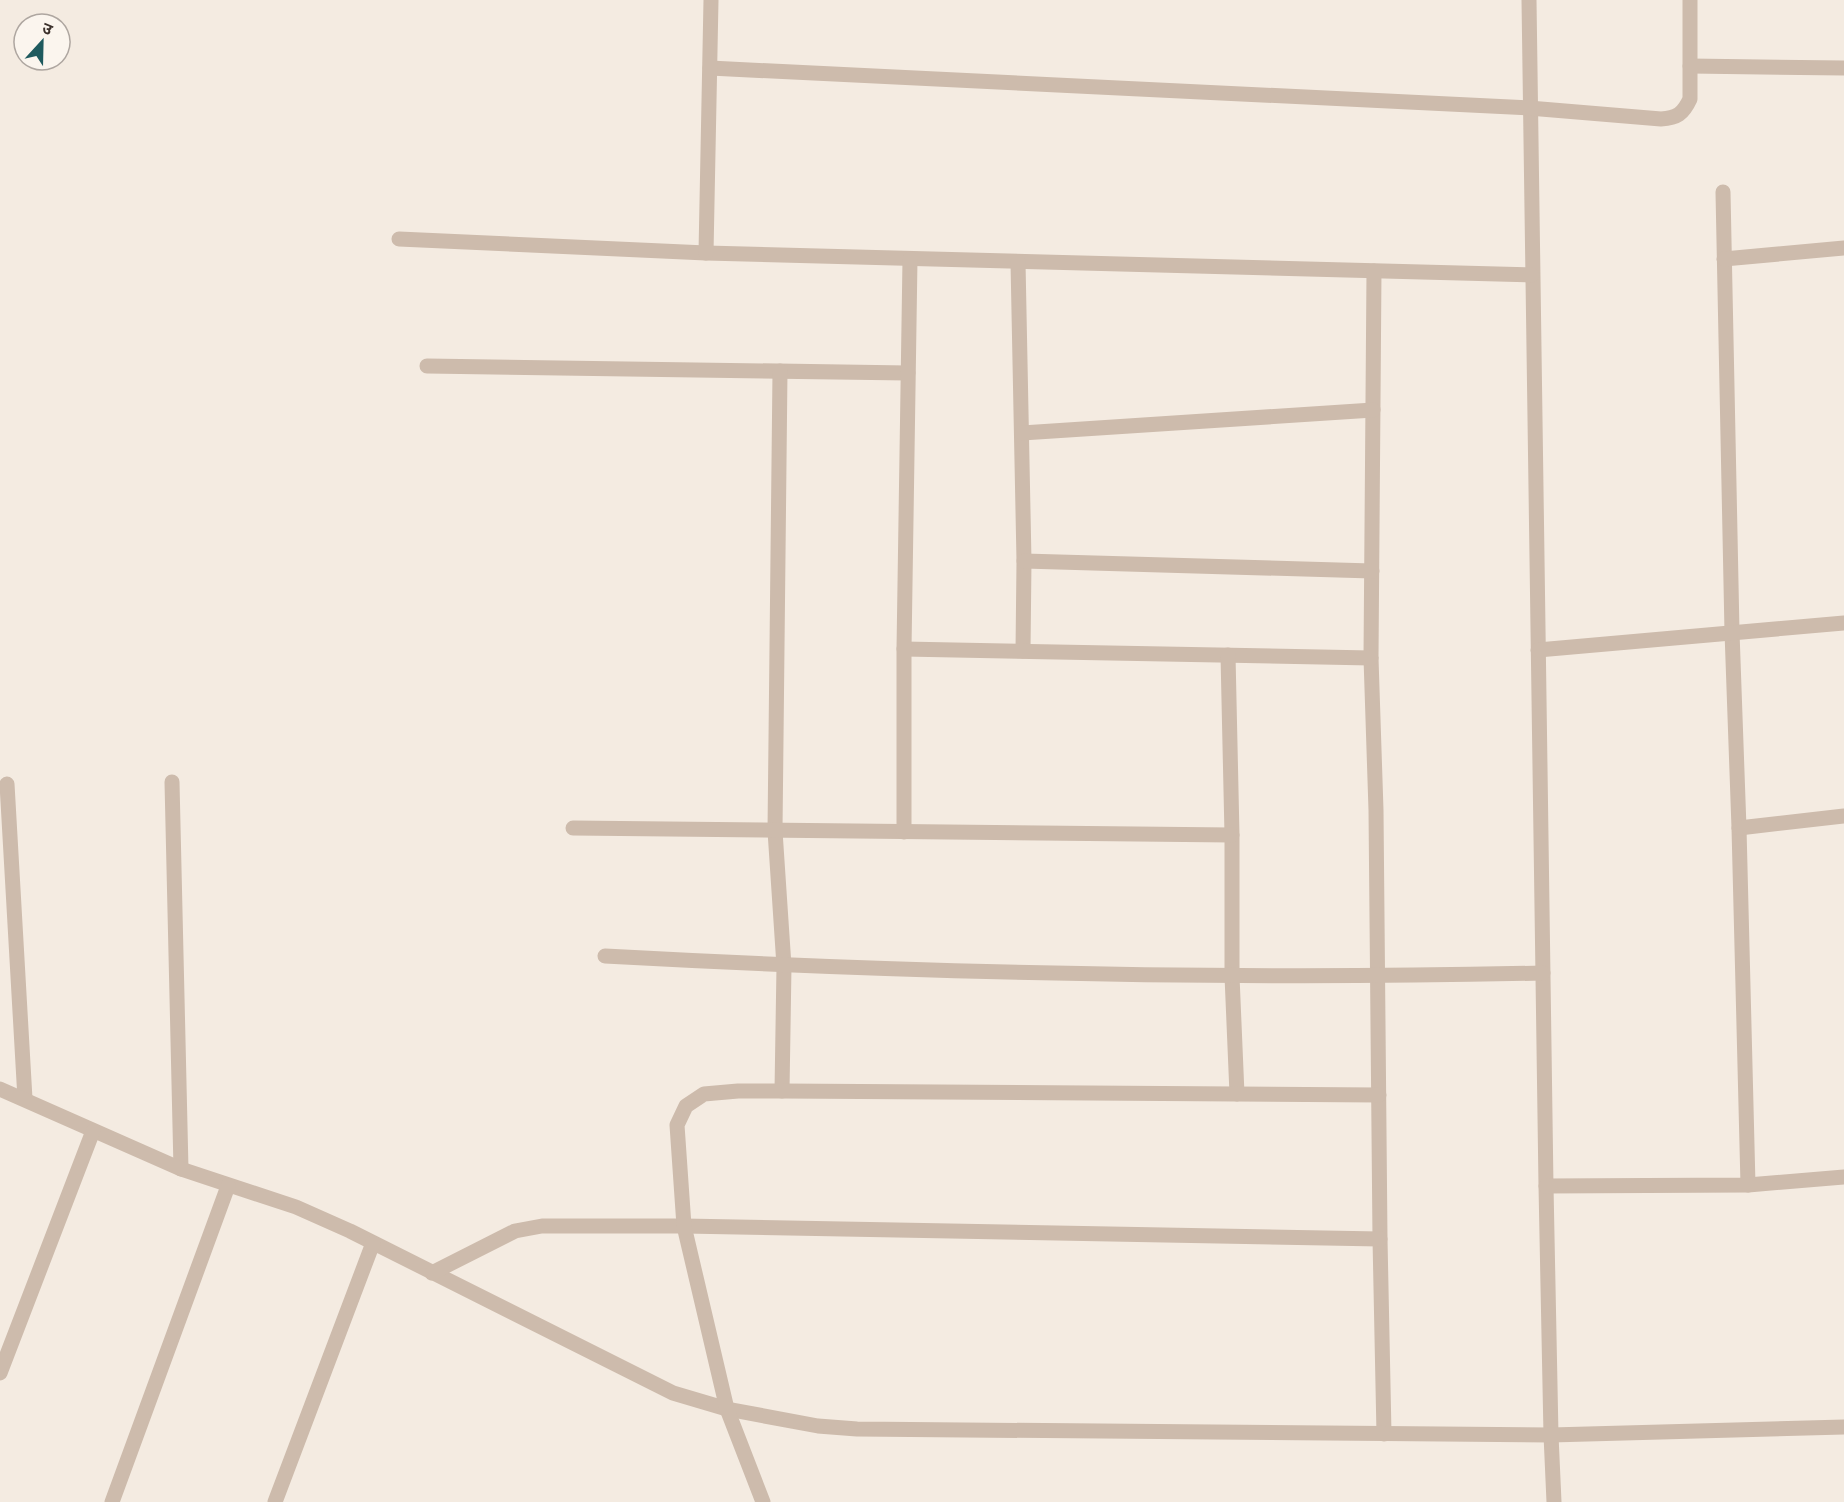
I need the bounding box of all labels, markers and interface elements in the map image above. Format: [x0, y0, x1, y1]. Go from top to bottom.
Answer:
north arrow [12, 12, 72, 72]
text: उ [40, 18, 56, 38]

